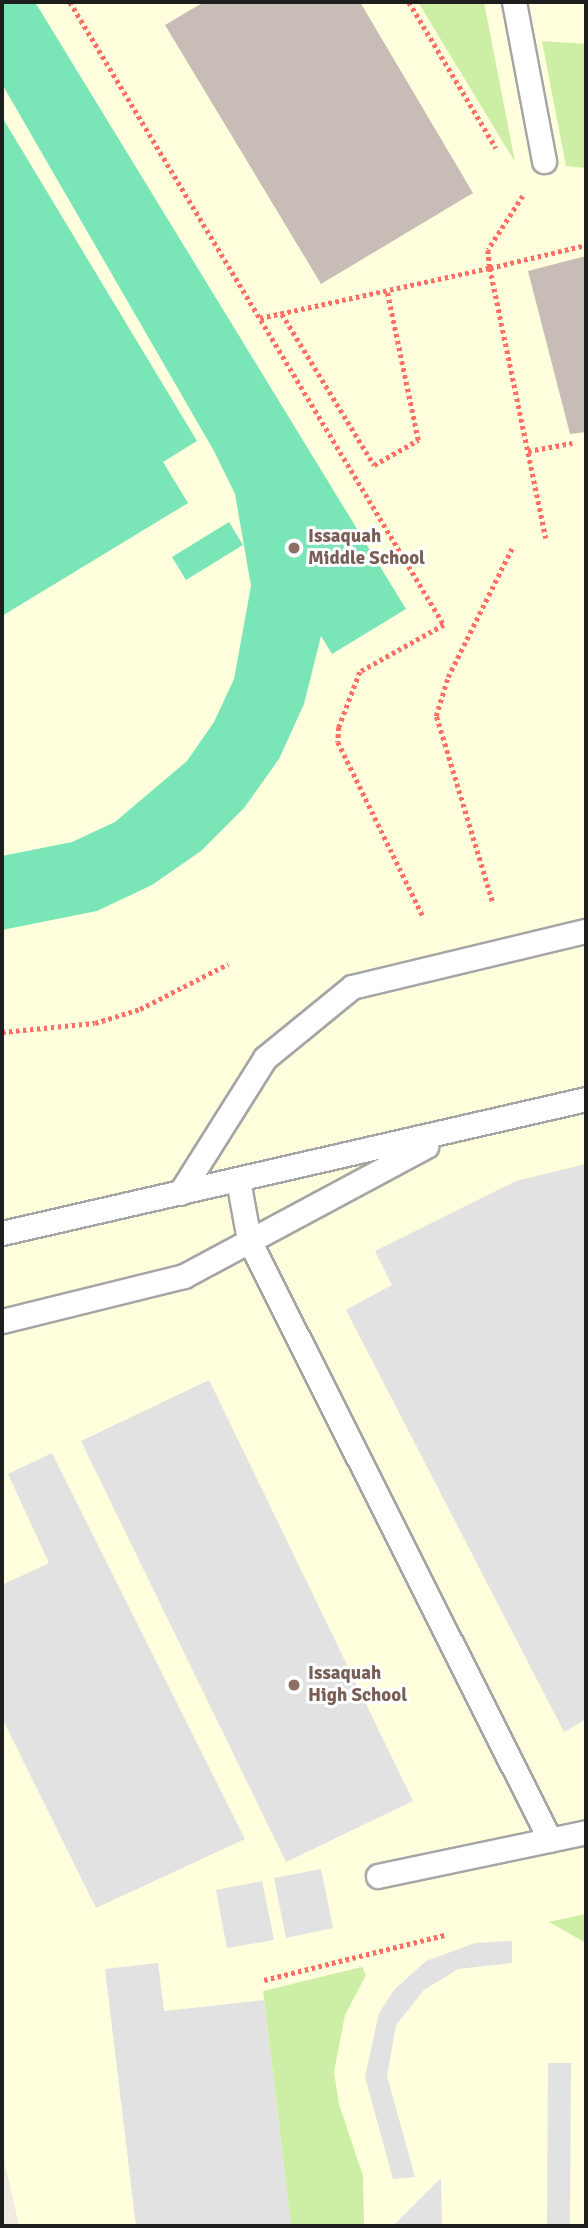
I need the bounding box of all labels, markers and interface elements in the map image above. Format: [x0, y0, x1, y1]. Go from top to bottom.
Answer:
place label: Issaquah Middle School [308, 526, 425, 570]
marker: Issaquah Middle School [286, 540, 302, 556]
place label: Issaquah High School [308, 1663, 407, 1707]
marker: Issaquah High School [286, 1677, 302, 1693]

